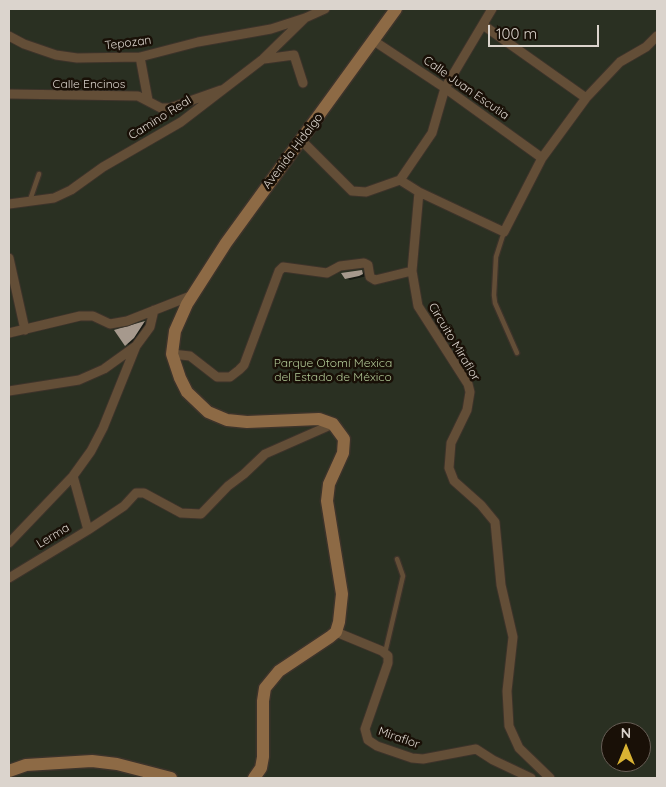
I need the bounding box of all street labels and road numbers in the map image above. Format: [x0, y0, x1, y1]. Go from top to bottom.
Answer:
street label: Tepozan [104, 33, 152, 53]
street label: Calle Juan Escutia [420, 53, 512, 123]
street label: Calle Encinos [53, 77, 125, 91]
street label: Camino Real [126, 93, 194, 143]
street label: Avenida Hidalgo [260, 110, 326, 192]
street label: Circuito Miraflor [425, 301, 483, 383]
street label: Lerma [34, 521, 72, 551]
street label: Miraflor [376, 724, 422, 752]

